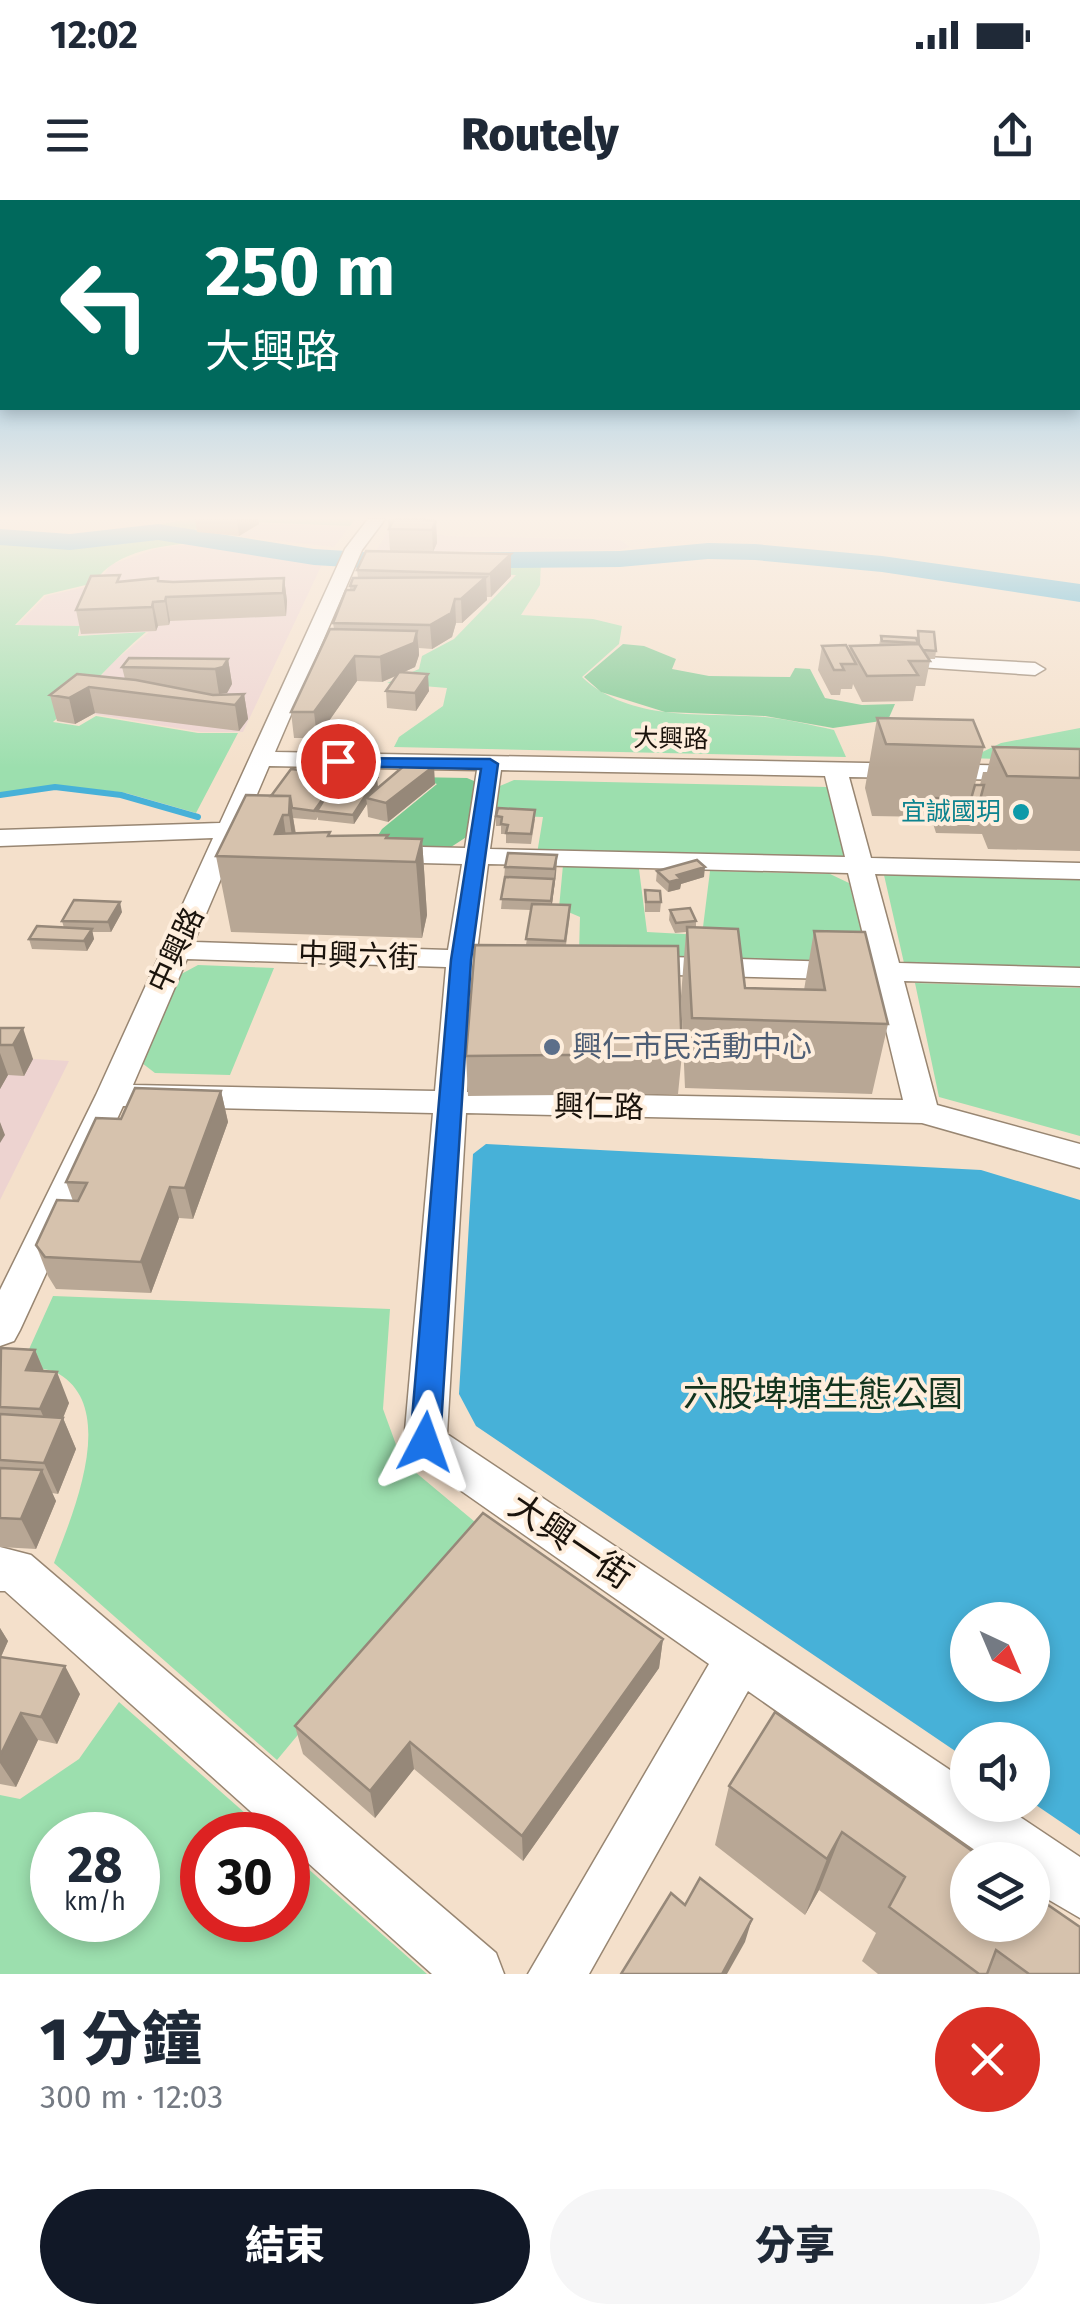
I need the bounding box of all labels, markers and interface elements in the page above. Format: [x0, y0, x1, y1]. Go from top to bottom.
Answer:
text: 12:02 [50, 12, 138, 58]
icon: menu [40, 108, 95, 163]
text: Routely [461, 108, 619, 162]
icon: share [985, 108, 1040, 163]
text: 250 m [205, 230, 395, 314]
icon: left [40, 240, 170, 370]
text: 大興路 [205, 325, 340, 379]
pin [296, 719, 381, 804]
street label: 大興路 [633, 723, 709, 755]
icon: arrive [311, 734, 366, 789]
place label: 宜誠國玥 [901, 797, 1001, 827]
marker: 宜誠國玥 [1010, 801, 1032, 823]
street label: 中興路 [141, 902, 211, 998]
street label: 中興六街 [297, 936, 419, 976]
place label: 興仁市民活動中心 [572, 1029, 812, 1065]
marker: 興仁市民活動中心 [541, 1036, 563, 1058]
street label: 興仁路 [554, 1088, 644, 1126]
park label: 六股埤塘生態公園 [683, 1373, 963, 1415]
position arrow [373, 1390, 477, 1494]
street label: 大興一街 [501, 1484, 641, 1598]
north arrow [950, 1602, 1050, 1702]
map controls [950, 1602, 1050, 1942]
button: sound [950, 1722, 1050, 1822]
speed limit sign: 30 [180, 1812, 310, 1942]
text: 28 [68, 1835, 122, 1895]
button: layers [950, 1842, 1050, 1942]
text: km/h [64, 1887, 126, 1917]
text: 1 分鐘 [40, 2004, 202, 2076]
button: close [935, 2007, 1040, 2112]
text: 300 m · 12:03 [40, 2078, 223, 2116]
button: 結束 [40, 2189, 530, 2304]
button: 分享 [550, 2189, 1040, 2304]

